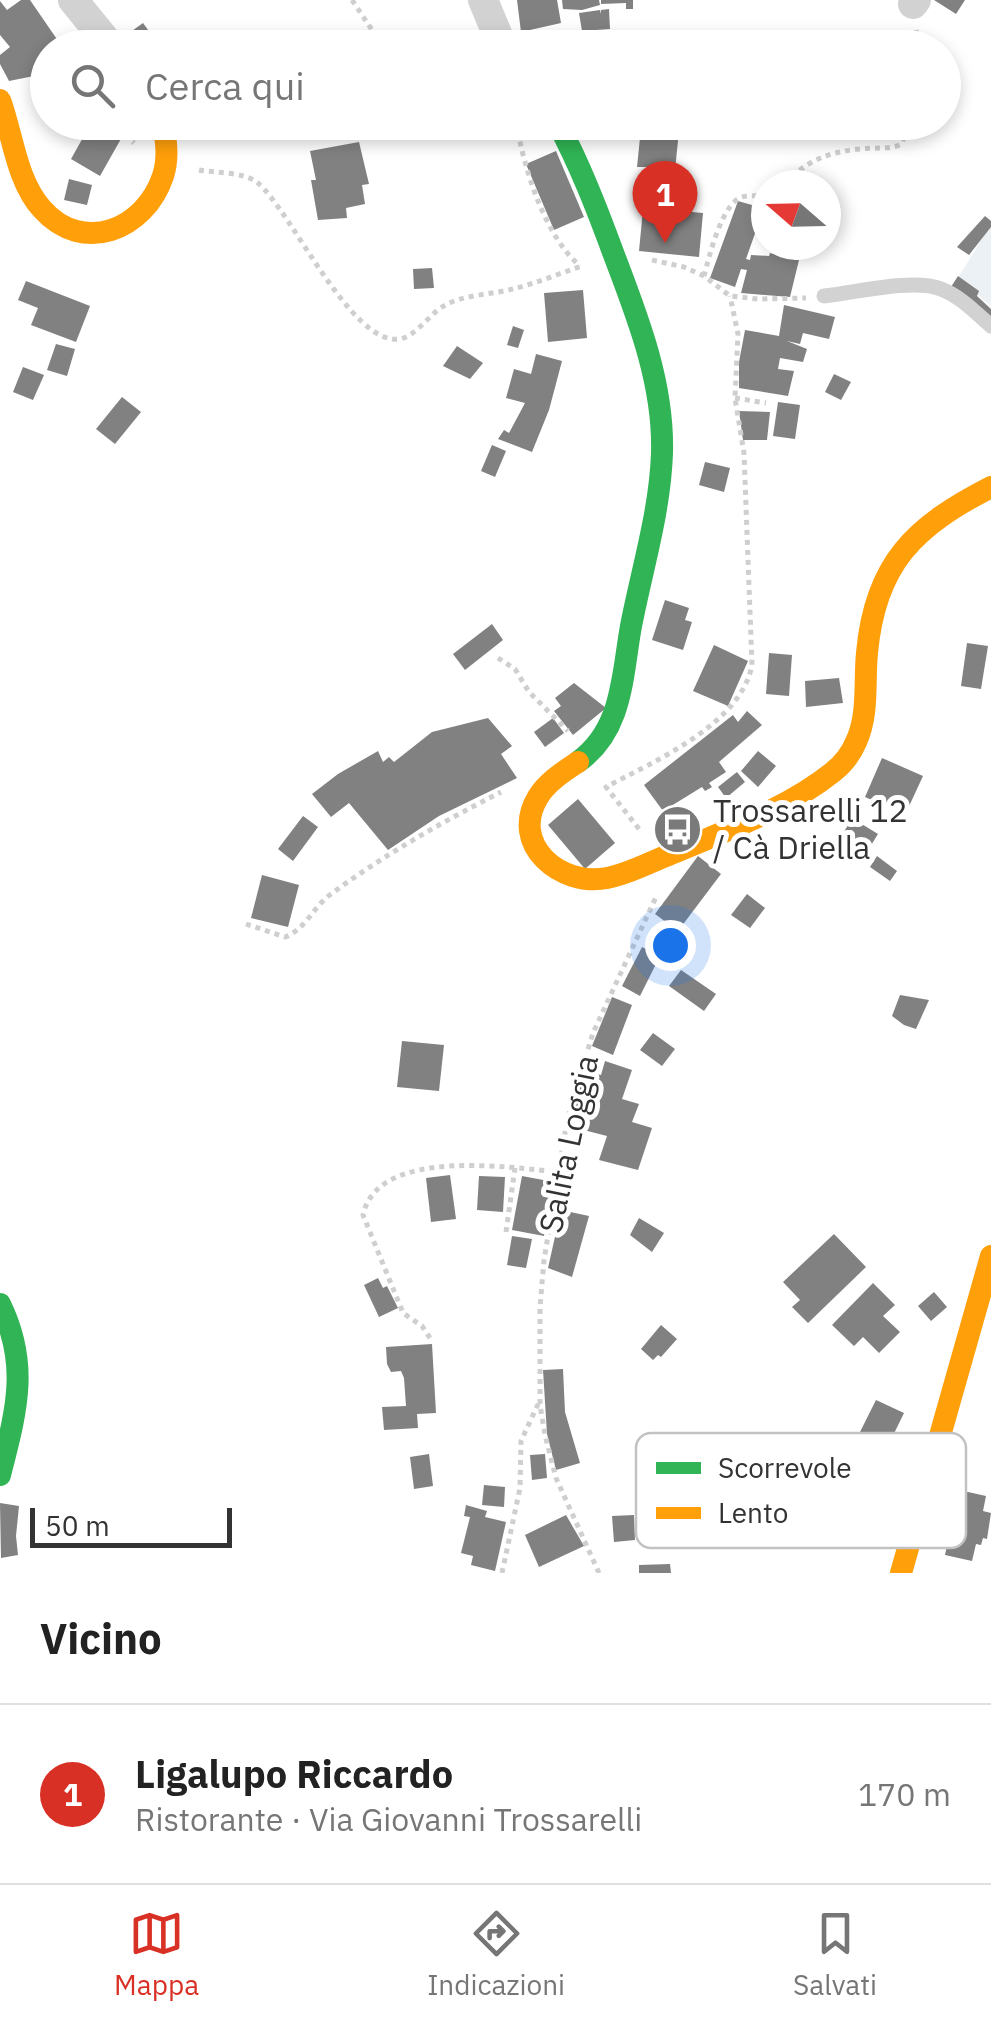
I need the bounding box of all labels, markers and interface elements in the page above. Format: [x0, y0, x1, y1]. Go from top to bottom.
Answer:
search box [30, 30, 961, 140]
icon: search [65, 58, 120, 113]
text: Cerca qui [145, 61, 305, 110]
pin: 1 [632, 160, 698, 243]
north arrow [751, 170, 841, 260]
place label: Trossarelli 12 / Cà Driella [713, 789, 908, 868]
bus stop icon: Trossarelli 12 / Cà Driella [652, 803, 704, 855]
your location [645, 920, 696, 971]
street label: Salita Loggia [529, 1051, 607, 1237]
legend [636, 1433, 966, 1548]
text: Scorrevole [718, 1449, 852, 1486]
text: Lento [718, 1494, 788, 1531]
scale bar [30, 1503, 232, 1548]
text: 50 m [45, 1507, 110, 1544]
text: Vicino [40, 1611, 162, 1666]
text: Ligalupo Riccardo [135, 1749, 453, 1798]
text: 1 [63, 1773, 82, 1815]
text: 170 m [858, 1773, 951, 1815]
text: Ristorante · Via Giovanni Trossarelli [135, 1798, 642, 1840]
tab: Mappa [114, 1906, 199, 2003]
tab: Indicazioni [427, 1906, 565, 2003]
tab: Salvati [793, 1906, 877, 2003]

